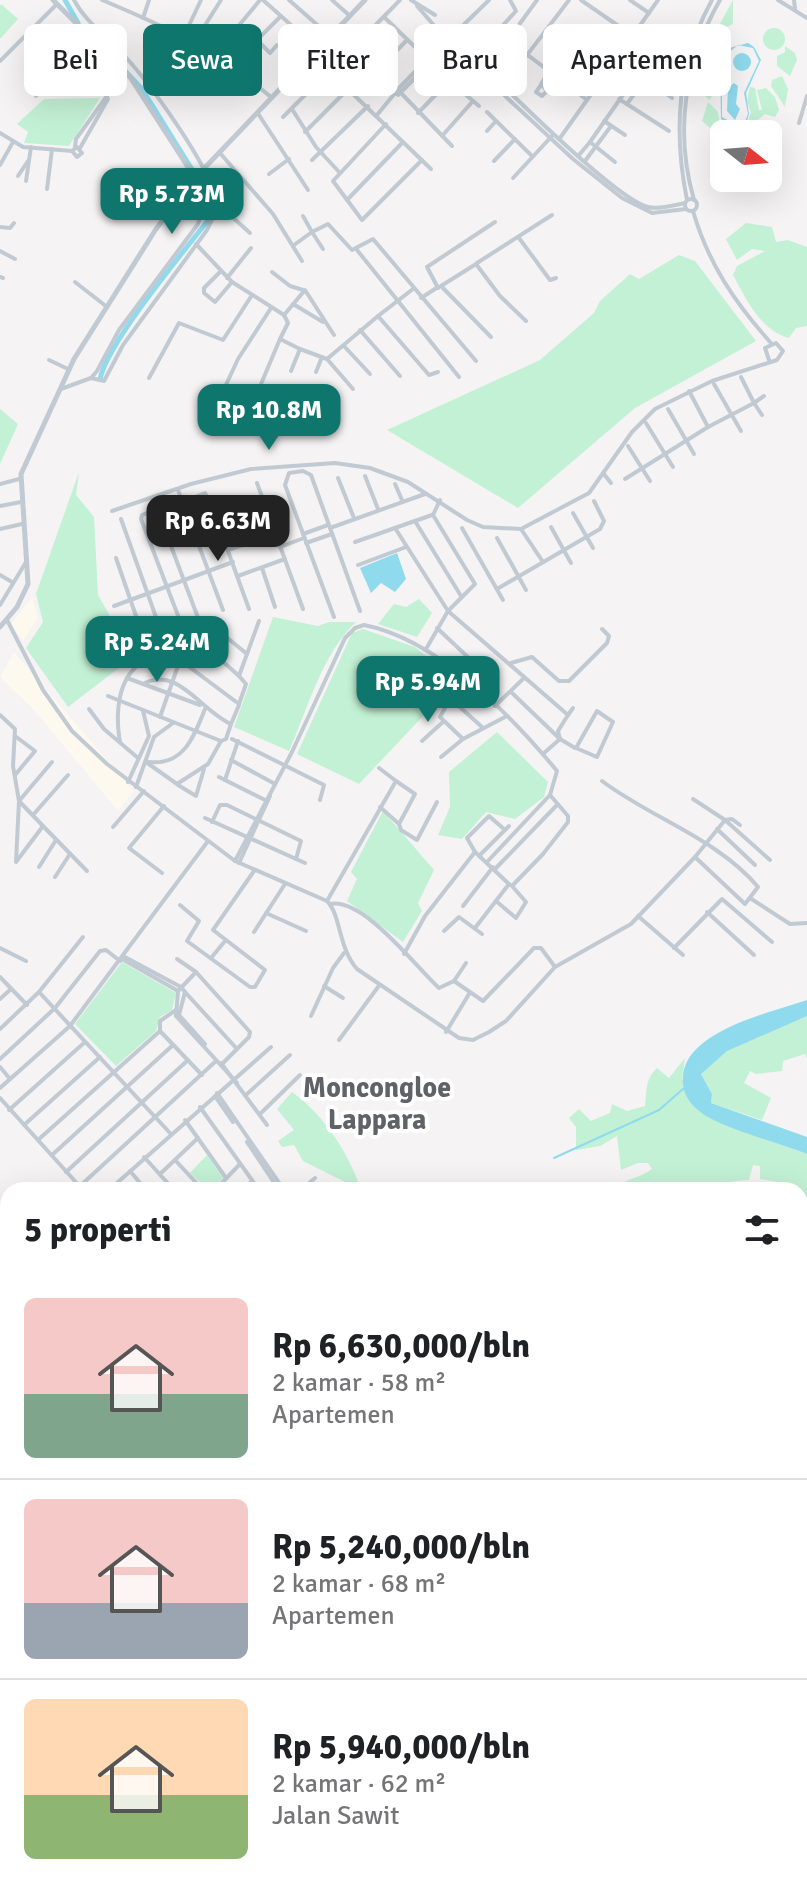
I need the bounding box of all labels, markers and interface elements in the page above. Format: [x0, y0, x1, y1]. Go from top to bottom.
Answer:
chip: Beli [24, 24, 127, 96]
chip: Sewa [143, 24, 262, 96]
chip: Filter [278, 24, 398, 96]
chip: Baru [414, 24, 527, 96]
chip: Apartemen [543, 24, 731, 96]
north arrow [710, 120, 782, 192]
map controls [710, 120, 782, 192]
pin: Rp 5.73M [89, 168, 255, 236]
text: Rp 5.73M [119, 178, 225, 210]
pin: Rp 10.8M [186, 384, 352, 452]
text: Rp 10.8M [216, 394, 322, 426]
pin: Rp 6.63M [135, 495, 301, 563]
text: Rp 6.63M [165, 505, 271, 537]
pin: Rp 5.24M [74, 616, 240, 684]
text: Rp 5.24M [104, 626, 210, 658]
pin: Rp 5.94M [345, 656, 511, 724]
text: Rp 5.94M [375, 666, 481, 698]
district label: Moncongloe Lappara [303, 1071, 451, 1137]
icon: filters [740, 1208, 784, 1252]
text: 5 properti [24, 1209, 172, 1251]
text: Rp 6,630,000/bln [272, 1325, 530, 1367]
icon: home [88, 1330, 184, 1426]
text: 2 kamar · 58 m² [272, 1367, 446, 1399]
text: Apartemen [272, 1399, 395, 1431]
text: Rp 5,240,000/bln [272, 1526, 530, 1568]
icon: home [88, 1531, 184, 1627]
text: 2 kamar · 68 m² [272, 1568, 446, 1600]
text: Apartemen [272, 1600, 395, 1632]
text: Rp 5,940,000/bln [272, 1726, 530, 1768]
icon: home [88, 1731, 184, 1827]
text: 2 kamar · 62 m² [272, 1768, 446, 1800]
text: Jalan Sawit [272, 1800, 399, 1832]

